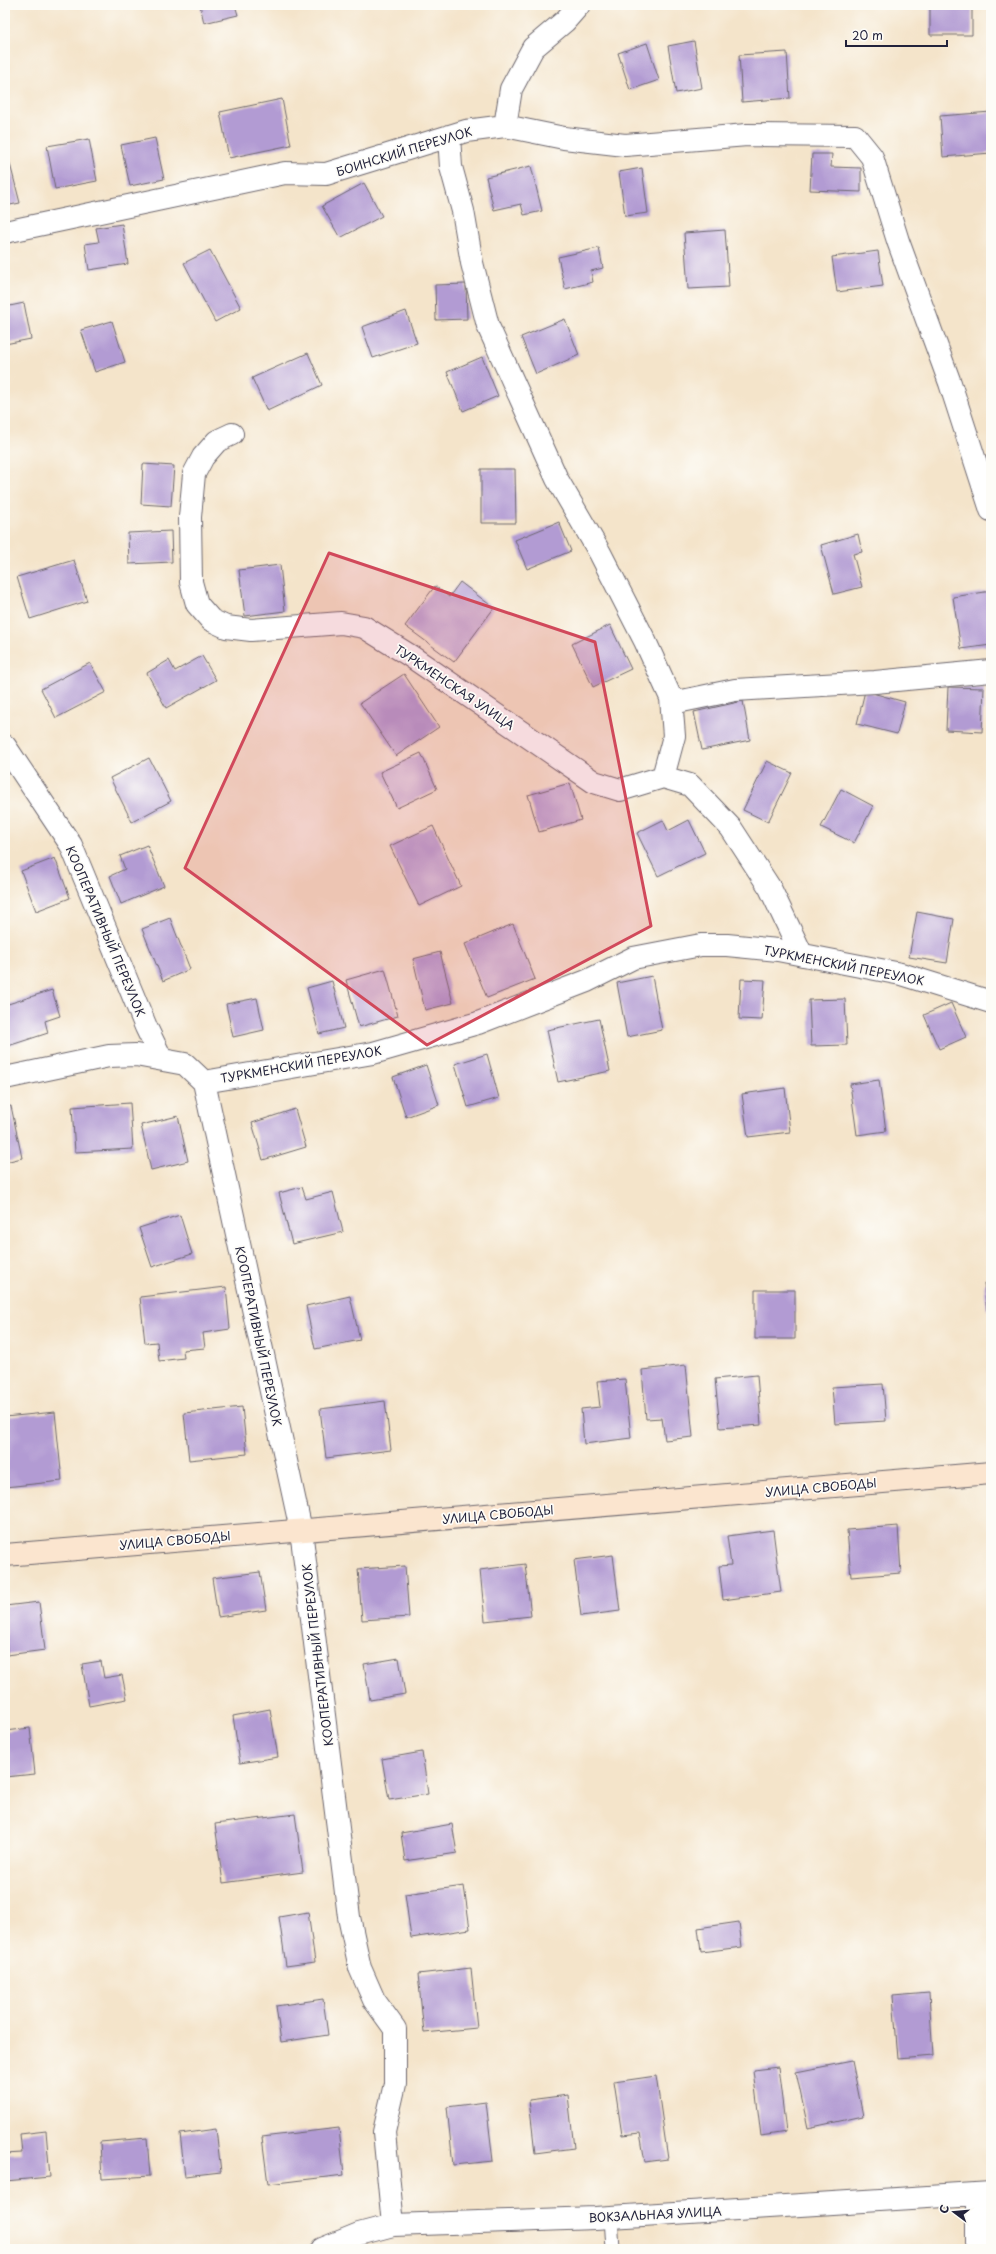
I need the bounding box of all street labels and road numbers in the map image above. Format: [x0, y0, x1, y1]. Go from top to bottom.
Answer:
street label: БОИНСКИЙ ПЕРЕУЛОК [334, 122, 474, 180]
street label: ТУРКМЕНСКАЯ УЛИЦА [391, 640, 519, 734]
street label: КООПЕРАТИВНЫЙ ПЕРЕУЛОК [62, 843, 150, 1019]
street label: ТУРКМЕНСКИЙ ПЕРЕУЛОК [762, 941, 926, 989]
street label: ТУРКМЕНСКИЙ ПЕРЕУЛОК [219, 1041, 383, 1087]
street label: КООПЕРАТИВНЫЙ ПЕРЕУЛОК [231, 1244, 287, 1428]
street label: УЛИЦА СВОБОДЫ [765, 1473, 877, 1501]
street label: УЛИЦА СВОБОДЫ [442, 1500, 554, 1528]
street label: УЛИЦА СВОБОДЫ [119, 1526, 231, 1554]
street label: КООПЕРАТИВНЫЙ ПЕРЕУЛОК [297, 1562, 337, 1747]
street label: ВОКЗАЛЬНАЯ УЛИЦА [588, 2202, 722, 2226]

